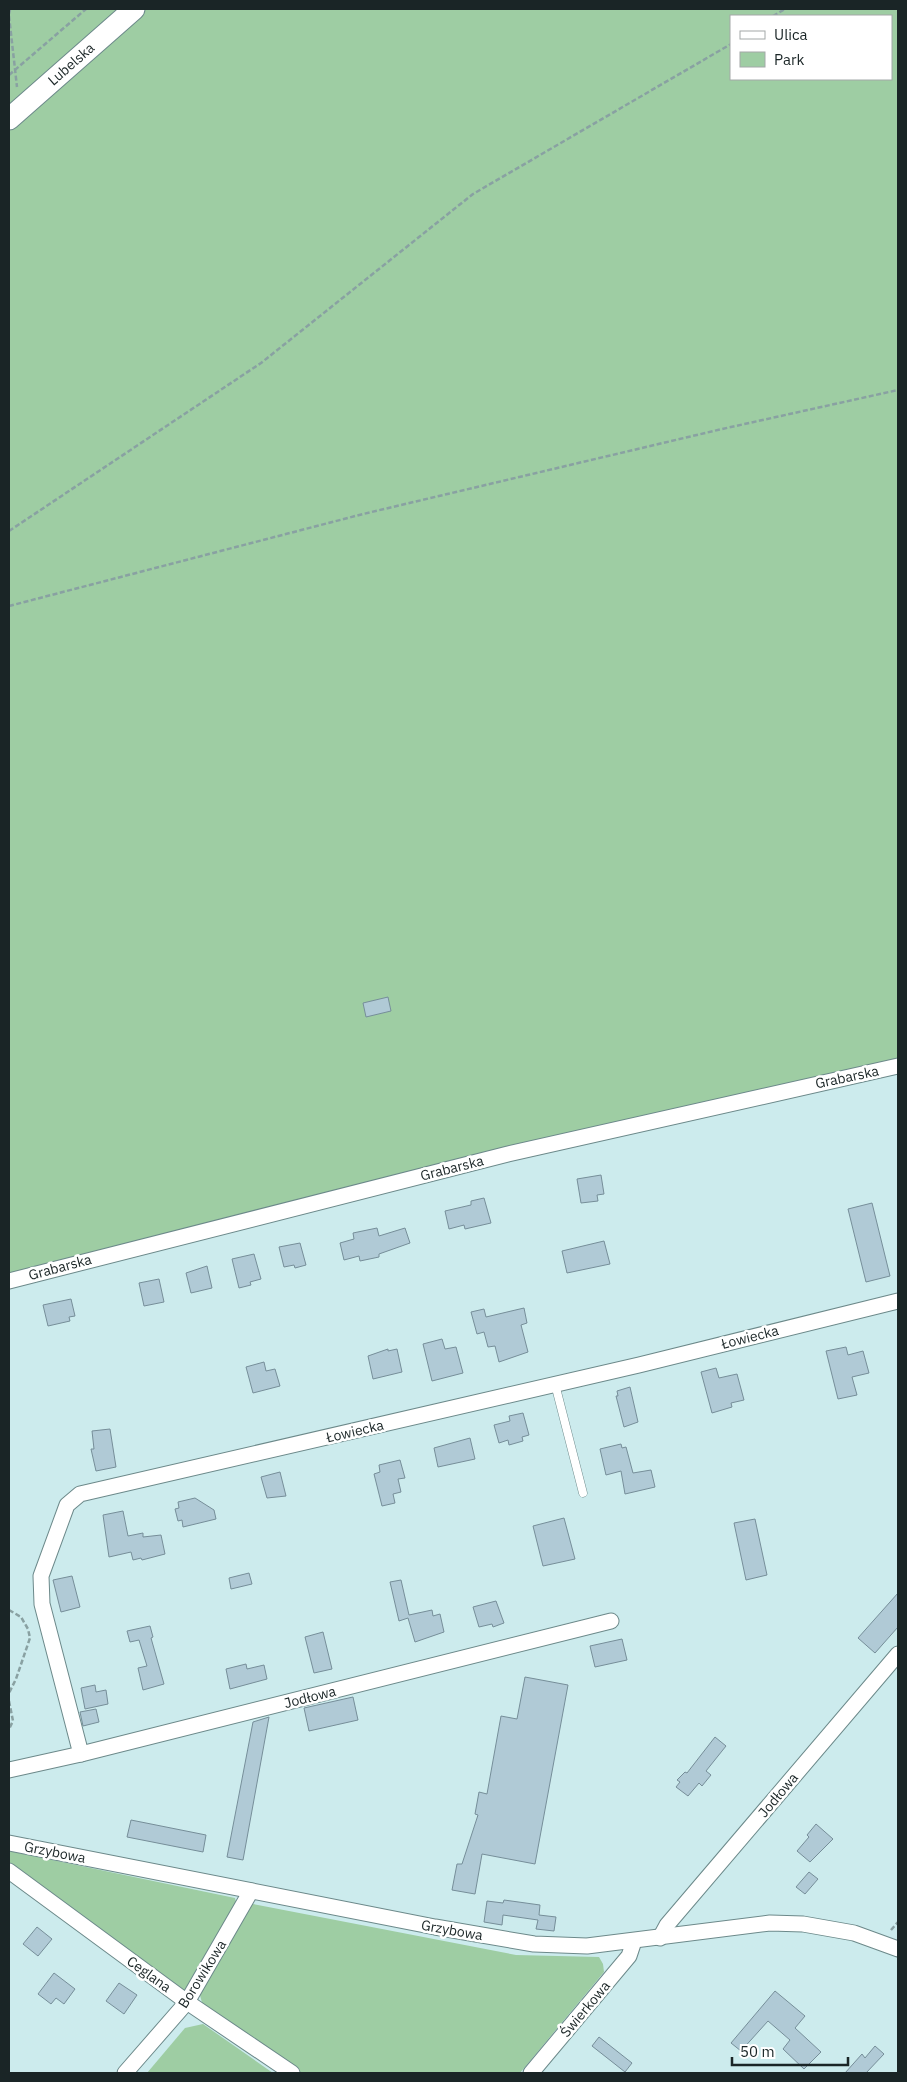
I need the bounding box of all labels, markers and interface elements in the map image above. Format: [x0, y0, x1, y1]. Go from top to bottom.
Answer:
legend [730, 15, 892, 80]
text: Ulica [774, 25, 808, 44]
street label: Lubelska [44, 38, 98, 89]
text: Park [774, 50, 804, 69]
street label: Grabarska [814, 1061, 881, 1093]
street label: Grabarska [418, 1151, 486, 1185]
street label: Grabarska [26, 1250, 94, 1284]
street label: Łowiecka [718, 1321, 781, 1353]
street label: Łowiecka [323, 1416, 386, 1447]
street label: Jodłowa [282, 1682, 338, 1712]
street label: Jodłowa [754, 1769, 802, 1821]
street label: Grzybowa [23, 1837, 88, 1867]
street label: Grzybowa [420, 1916, 485, 1944]
street label: Borowikowa [174, 1936, 230, 2011]
street label: Ceglana [123, 1952, 175, 1996]
street label: Świerkowa [555, 1976, 614, 2041]
scale bar [732, 2034, 848, 2066]
text: 50 m [740, 2042, 775, 2061]

